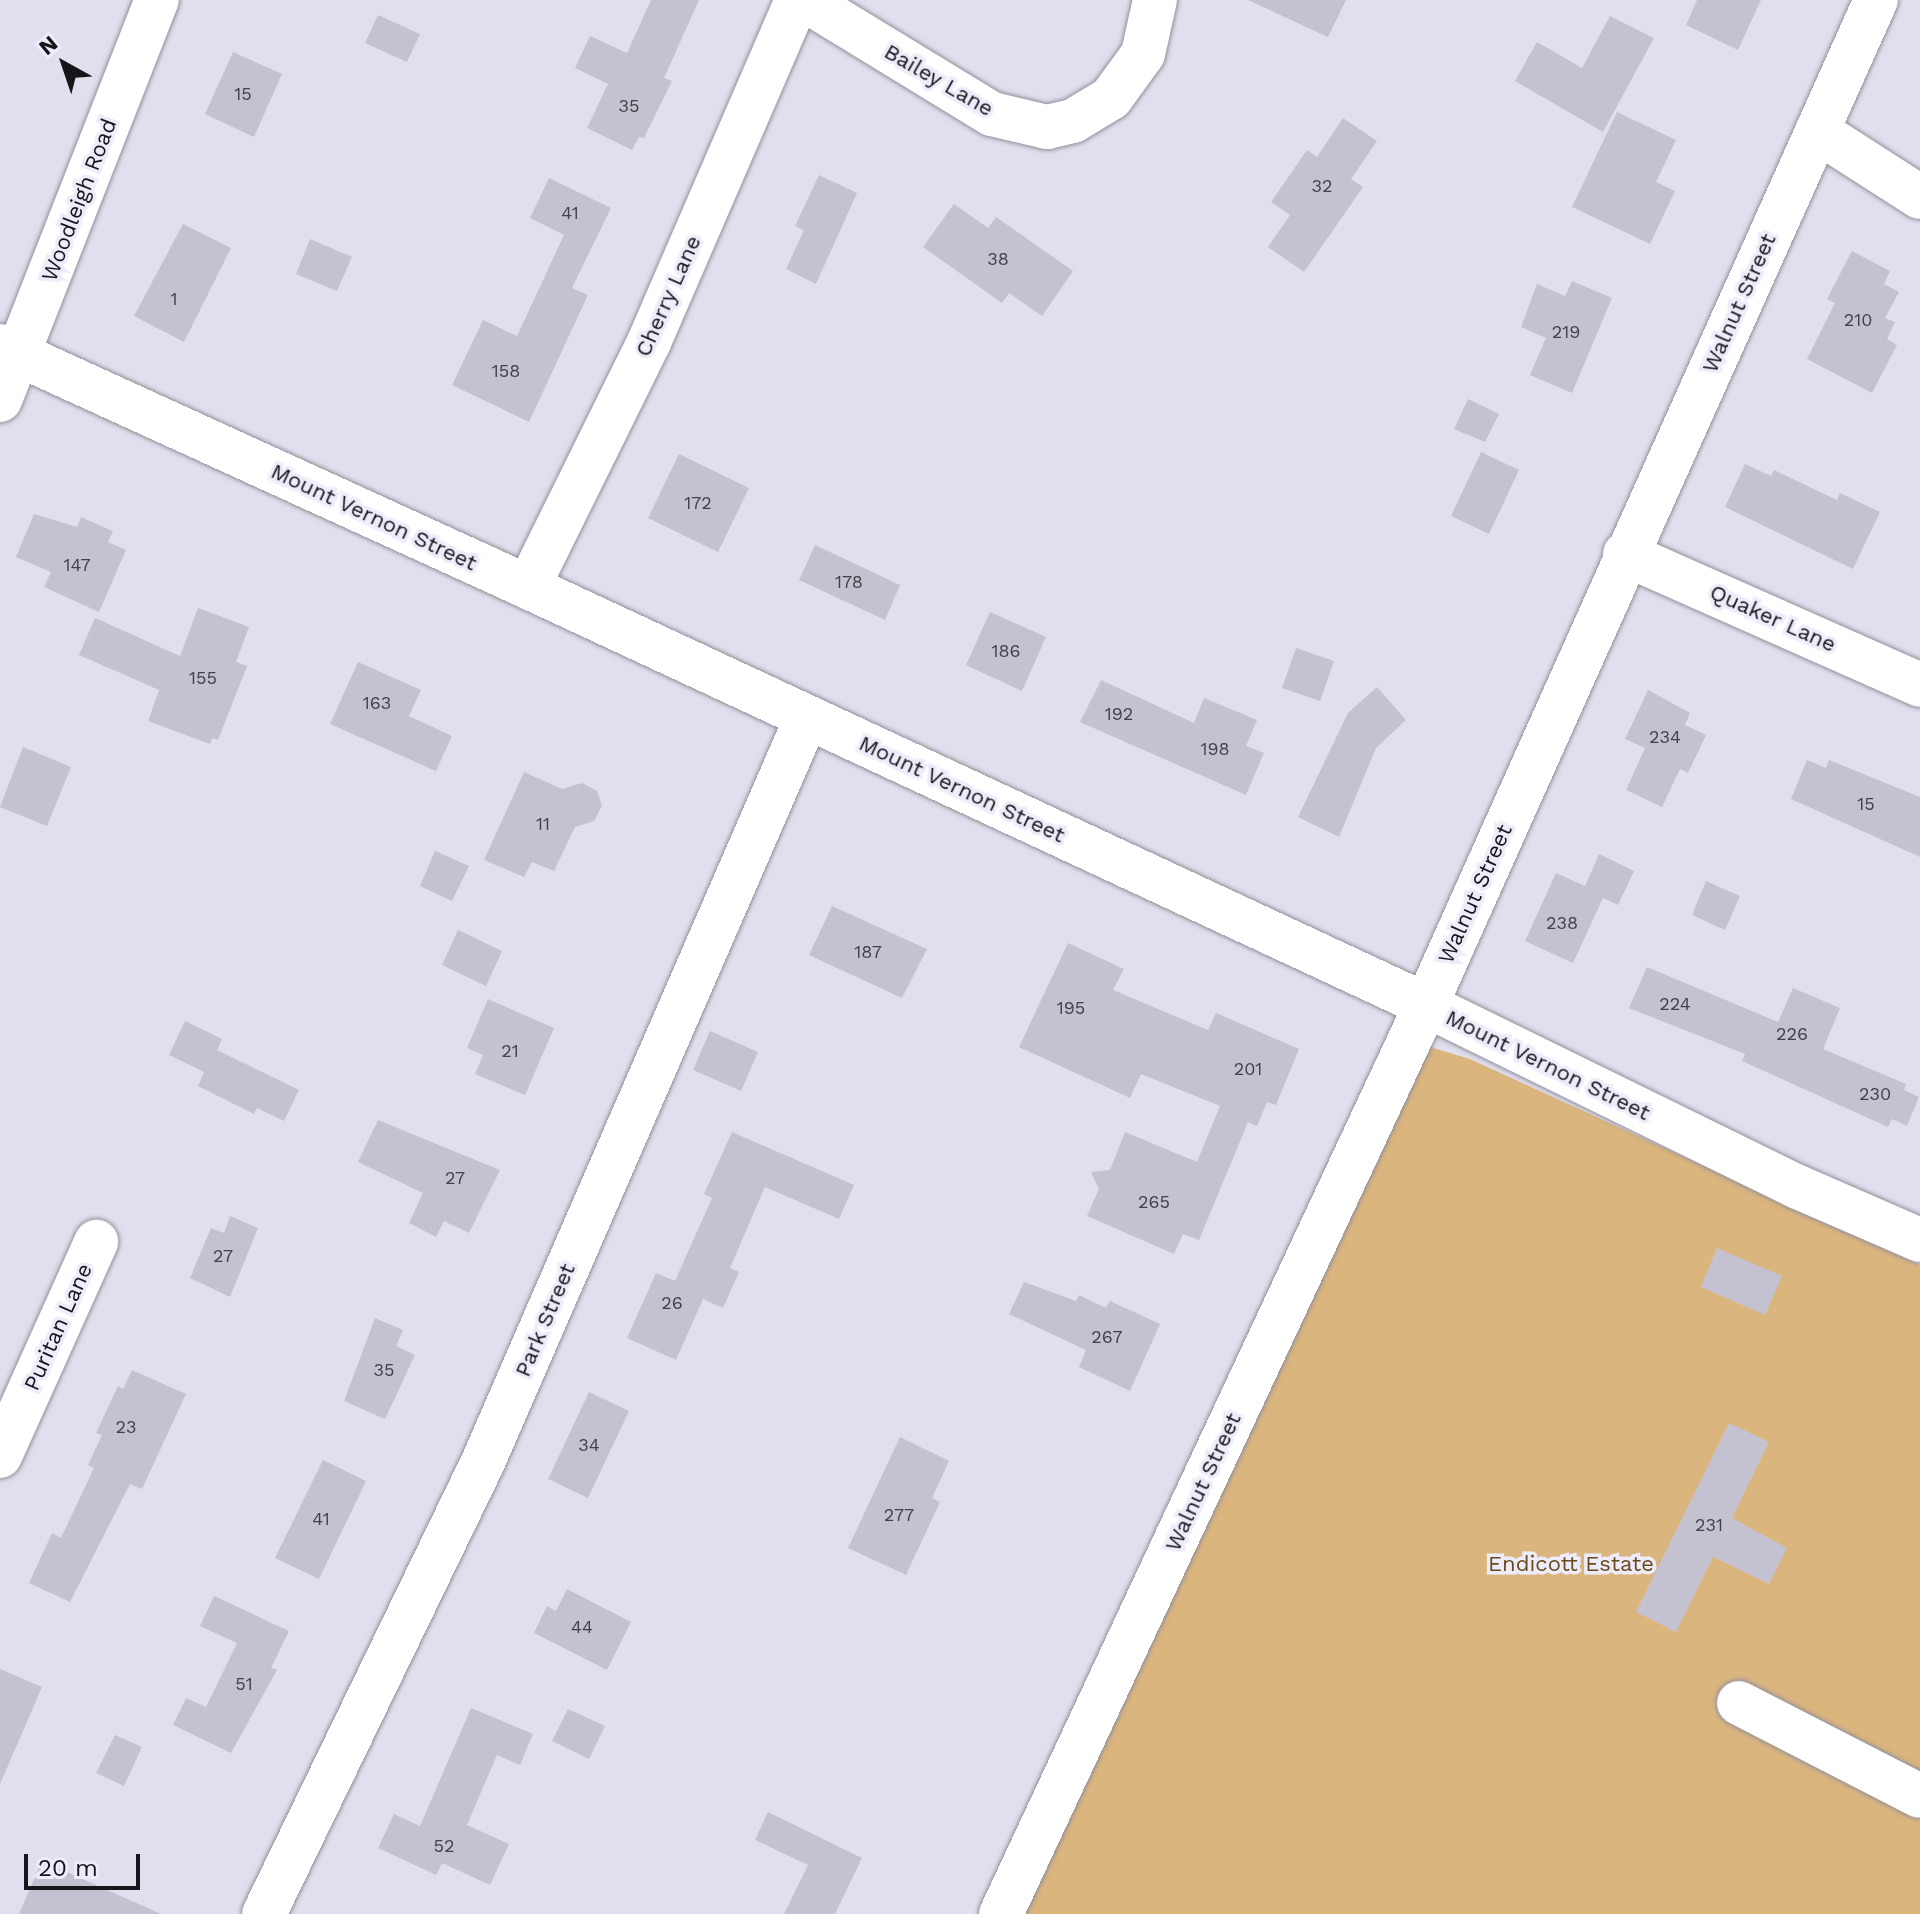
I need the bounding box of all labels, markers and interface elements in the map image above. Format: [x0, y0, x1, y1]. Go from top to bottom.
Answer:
north arrow [24, 24, 104, 104]
text: N [34, 30, 63, 60]
street label: Bailey Lane [879, 38, 999, 122]
house number: 15 [234, 83, 252, 105]
house number: 35 [619, 95, 639, 117]
street label: Woodleigh Road [36, 115, 122, 285]
house number: 32 [1312, 175, 1332, 197]
house number: 41 [561, 202, 579, 224]
street label: Walnut Street [1697, 229, 1781, 377]
street label: Cherry Lane [629, 231, 707, 361]
house number: 38 [987, 248, 1009, 270]
house number: 1 [170, 288, 178, 310]
house number: 210 [1844, 309, 1872, 331]
house number: 219 [1552, 321, 1580, 343]
house number: 158 [492, 360, 520, 382]
street label: Mount Vernon Street [267, 458, 481, 576]
house number: 172 [684, 492, 712, 514]
house number: 147 [63, 554, 91, 576]
house number: 178 [835, 571, 863, 593]
street label: Quaker Lane [1706, 578, 1840, 658]
house number: 186 [991, 640, 1021, 662]
house number: 155 [189, 667, 217, 689]
house number: 163 [363, 692, 391, 714]
house number: 192 [1105, 703, 1133, 725]
house number: 234 [1649, 726, 1681, 748]
street label: Mount Vernon Street [855, 730, 1069, 848]
house number: 198 [1200, 738, 1230, 760]
house number: 15 [1857, 793, 1875, 815]
house number: 11 [536, 813, 550, 835]
street label: Walnut Street [1433, 820, 1517, 968]
house number: 238 [1546, 912, 1578, 934]
house number: 187 [854, 941, 882, 963]
house number: 224 [1659, 993, 1691, 1015]
house number: 195 [1057, 997, 1085, 1019]
street label: Mount Vernon Street [1441, 1004, 1655, 1126]
house number: 226 [1776, 1023, 1808, 1045]
house number: 21 [501, 1040, 519, 1062]
house number: 201 [1234, 1058, 1262, 1080]
house number: 230 [1859, 1083, 1891, 1105]
house number: 27 [445, 1167, 465, 1189]
house number: 265 [1138, 1191, 1170, 1213]
house number: 27 [213, 1245, 233, 1267]
street label: Puritan Lane [18, 1259, 98, 1395]
street label: Park Street [509, 1259, 581, 1381]
house number: 26 [661, 1292, 683, 1314]
house number: 267 [1091, 1326, 1123, 1348]
house number: 35 [374, 1359, 394, 1381]
street label: Walnut Street [1159, 1409, 1247, 1555]
house number: 23 [116, 1416, 136, 1438]
house number: 34 [578, 1434, 600, 1456]
house number: 277 [884, 1504, 914, 1526]
house number: 41 [312, 1508, 330, 1530]
house number: 231 [1695, 1514, 1723, 1536]
park label: Endicott Estate [1488, 1551, 1654, 1577]
house number: 44 [571, 1616, 593, 1638]
house number: 51 [235, 1673, 253, 1695]
house number: 52 [434, 1835, 454, 1857]
scale bar [28, 1838, 144, 1888]
text: 20 m [38, 1854, 98, 1882]

